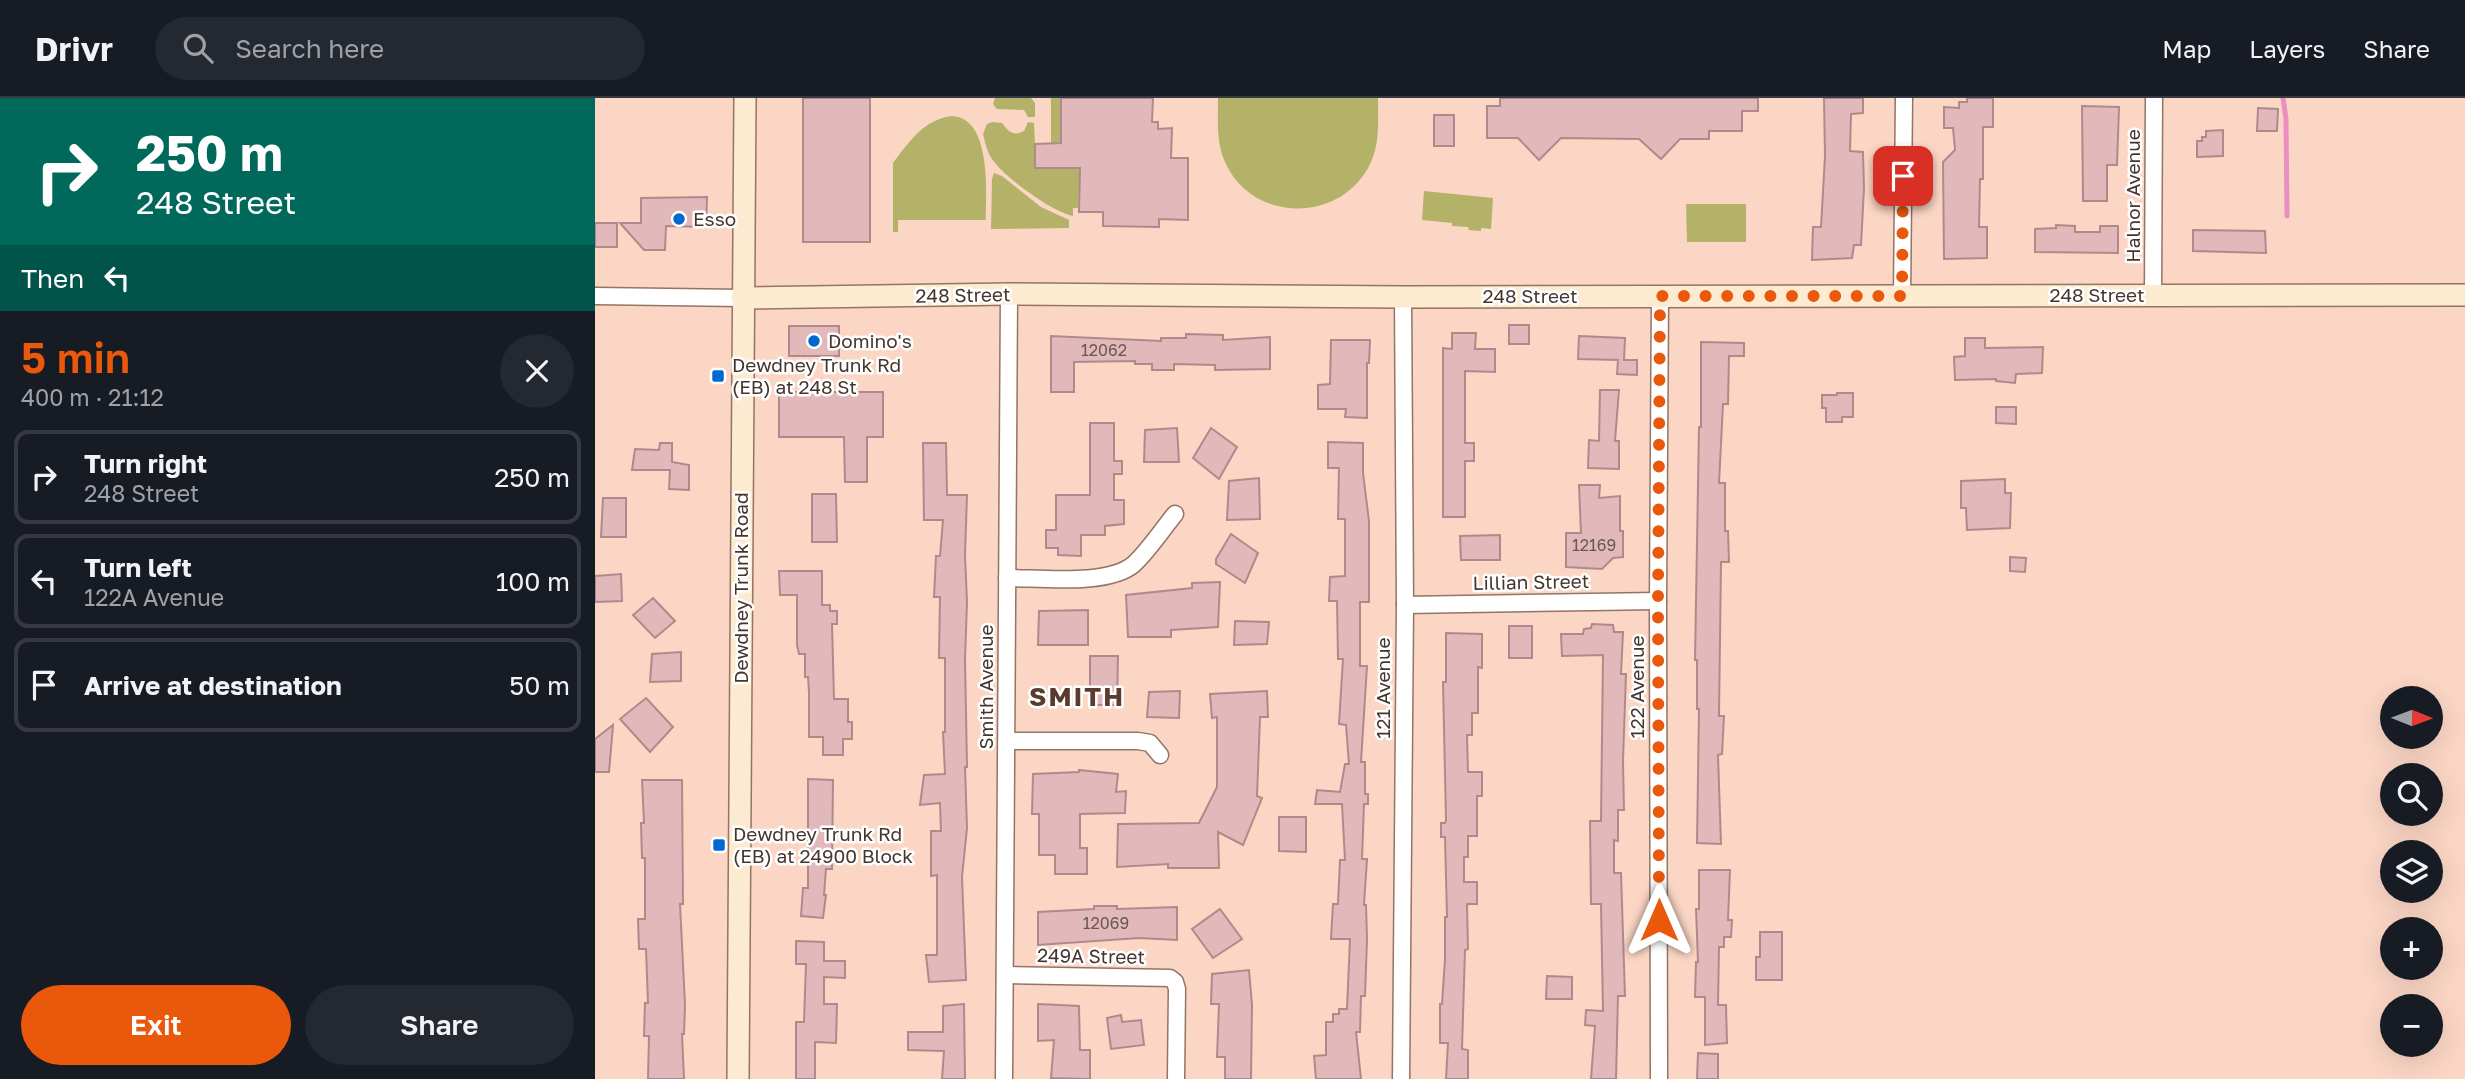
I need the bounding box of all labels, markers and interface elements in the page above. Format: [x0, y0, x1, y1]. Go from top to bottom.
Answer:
search box [155, 17, 645, 80]
text: Drivr [35, 29, 113, 68]
icon: search [179, 29, 217, 67]
text: Search here [235, 33, 384, 64]
text: Map [2162, 34, 2211, 63]
text: Layers [2249, 34, 2325, 63]
text: Share [2363, 34, 2430, 63]
text: 250 m [136, 123, 283, 182]
icon: right [21, 126, 112, 217]
street label: Halnor Avenue [2121, 129, 2144, 263]
pin [1873, 146, 1933, 206]
icon: arrive [1884, 157, 1922, 195]
text: 248 Street [136, 183, 296, 221]
place label: Esso [693, 207, 736, 230]
marker: Esso [671, 211, 687, 227]
icon: left [98, 259, 136, 297]
text: Then [21, 263, 84, 294]
street label: 248 Street [915, 282, 1011, 307]
street label: 248 Street [2049, 283, 2145, 306]
street label: 248 Street [1482, 284, 1578, 307]
place label: Domino's [828, 329, 912, 352]
text: 5 min [21, 332, 130, 382]
marker: Domino's [806, 333, 822, 349]
button: close [500, 334, 574, 408]
house number: 12062 [1081, 340, 1127, 360]
place label: Dewdney Trunk Rd (EB) at 248 St [732, 353, 901, 398]
marker: Dewdney Trunk Rd (EB) at 248 St [710, 368, 726, 384]
text: 400 m · 21:12 [21, 383, 164, 411]
text: Turn right [84, 448, 207, 479]
icon: right [25, 458, 63, 496]
text: 250 m [494, 462, 570, 493]
text: 248 Street [84, 479, 199, 507]
street label: Dewdney Trunk Road [729, 492, 752, 684]
house number: 12169 [1572, 535, 1616, 555]
text: Turn left [84, 552, 192, 583]
icon: left [25, 562, 63, 600]
text: 100 m [496, 566, 570, 597]
street label: Lillian Street [1473, 569, 1589, 594]
text: 122A Avenue [84, 583, 224, 611]
street label: Smith Avenue [974, 624, 997, 750]
street label: 122 Avenue [1625, 635, 1648, 739]
street label: 121 Avenue [1371, 637, 1394, 739]
icon: arrive [25, 666, 63, 704]
text: Arrive at destination [84, 670, 342, 701]
text: 50 m [509, 670, 570, 701]
district label: SMITH [1029, 681, 1125, 712]
north arrow [2380, 686, 2443, 749]
map controls [2380, 686, 2443, 1057]
button: search [2380, 763, 2443, 826]
place label: Dewdney Trunk Rd (EB) at 24900 Block [733, 822, 913, 867]
marker: Dewdney Trunk Rd (EB) at 24900 Block [711, 837, 727, 853]
button: layers [2380, 840, 2443, 903]
position arrow [1622, 883, 1696, 957]
house number: 12069 [1083, 913, 1129, 933]
button: + [2380, 917, 2443, 980]
street label: 249A Street [1037, 943, 1145, 968]
button: Exit [21, 985, 291, 1065]
button: Share [305, 985, 574, 1065]
button: − [2380, 994, 2443, 1057]

